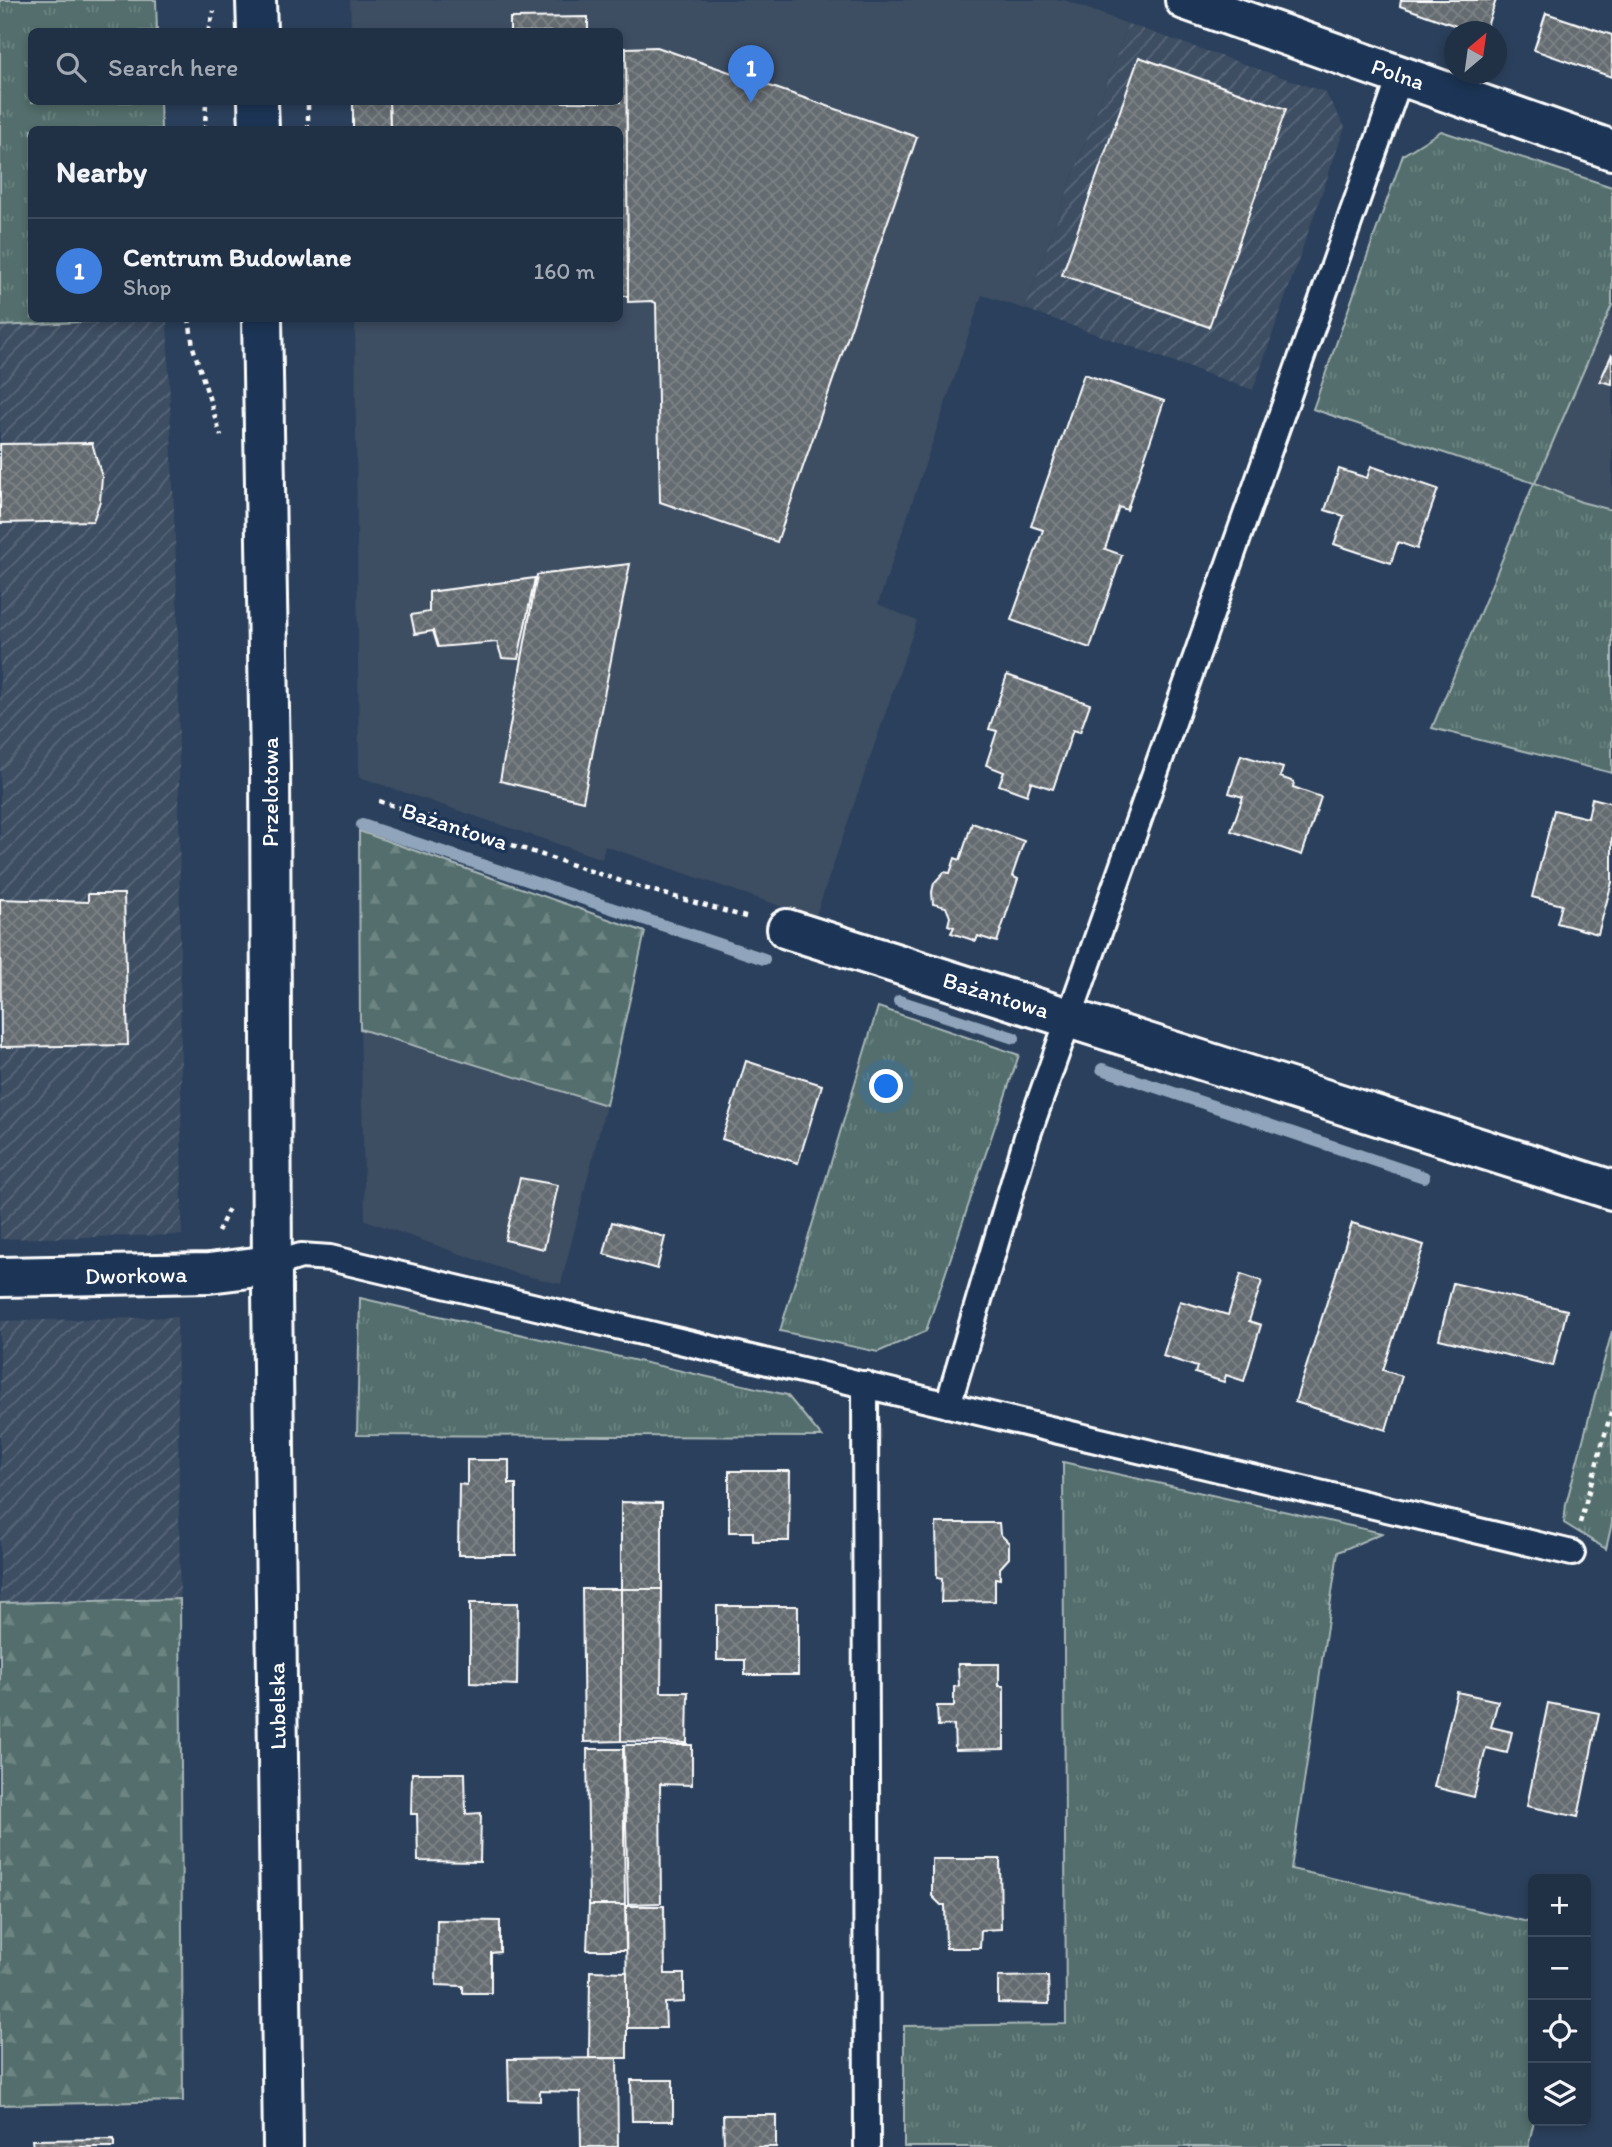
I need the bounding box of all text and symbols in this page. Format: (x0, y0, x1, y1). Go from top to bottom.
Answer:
north arrow (1444, 21, 1507, 84)
search box (28, 28, 623, 105)
pin: 1 (728, 45, 774, 103)
icon: search (52, 48, 90, 86)
text: Search here (108, 51, 238, 83)
street label: Polna (1368, 52, 1428, 96)
text: Nearby (56, 153, 147, 190)
text: Centrum Budowlane (123, 241, 352, 273)
text: 1 (74, 257, 84, 285)
text: 160 m (533, 257, 595, 285)
text: Shop (123, 273, 171, 301)
street label: Przelotowa (256, 737, 284, 847)
street label: Bażantowa (398, 796, 512, 856)
street label: Bażantowa (939, 966, 1053, 1024)
your location (869, 1069, 903, 1103)
street label: Dworkowa (85, 1260, 188, 1290)
street label: Lubelska (262, 1662, 292, 1750)
map controls (1528, 1874, 1591, 2126)
button: + (1528, 1874, 1591, 1937)
button: − (1528, 1937, 1591, 2000)
button: locate (1528, 2000, 1591, 2063)
button: layers (1528, 2063, 1591, 2126)

